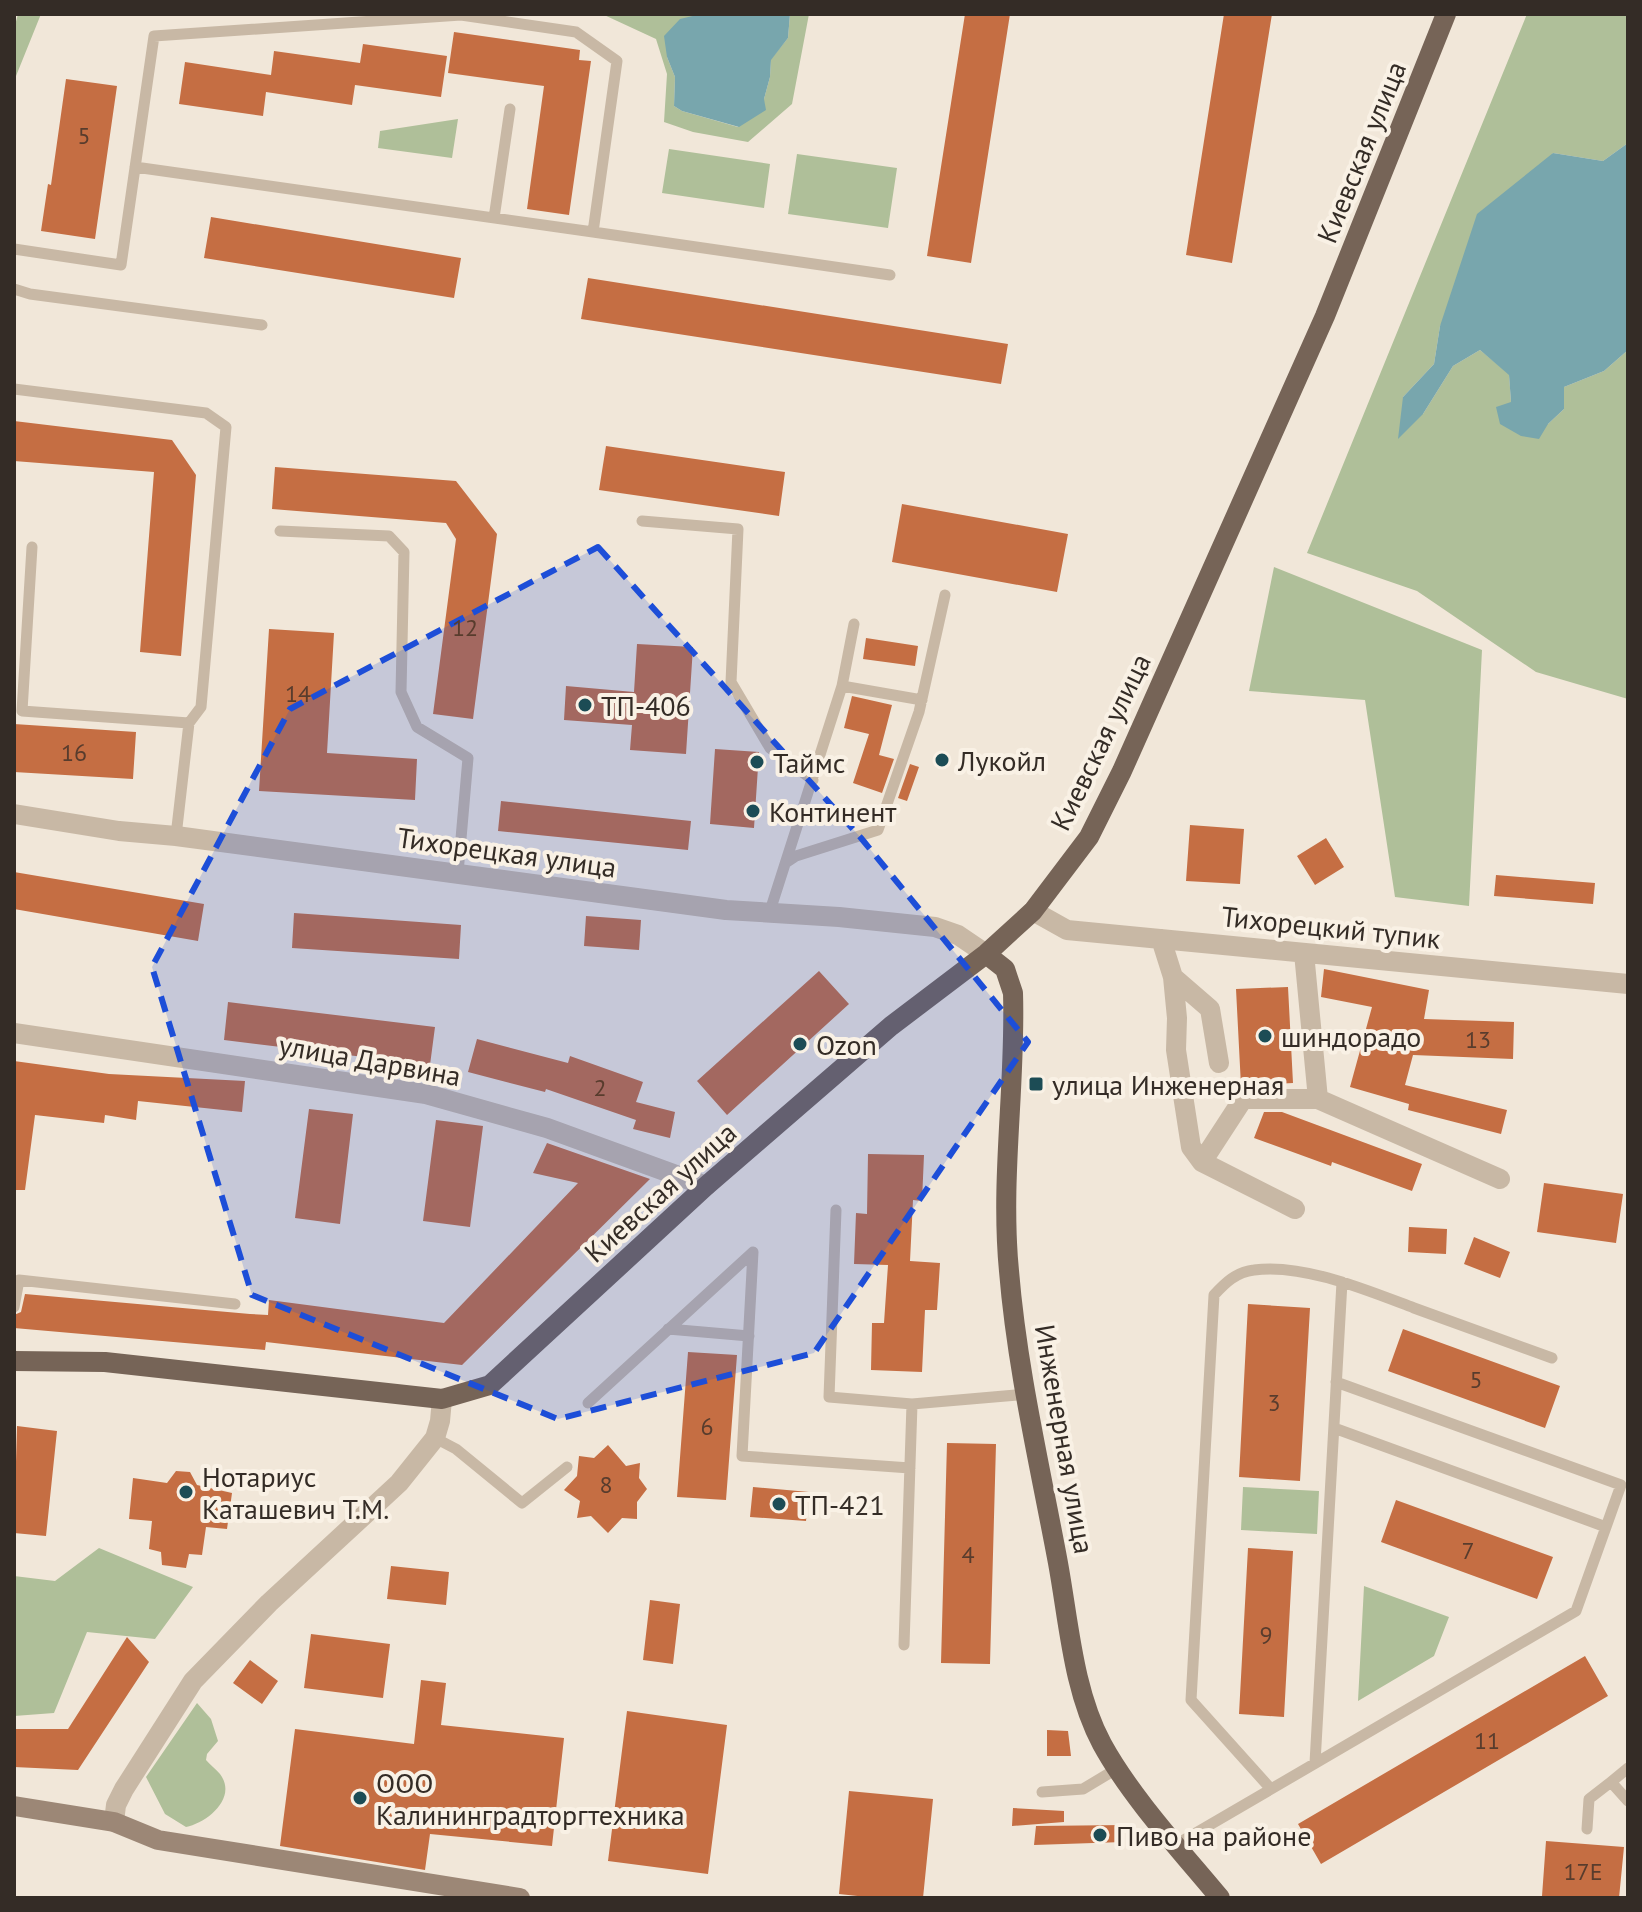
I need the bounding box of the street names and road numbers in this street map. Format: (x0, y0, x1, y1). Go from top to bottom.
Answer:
street label: Киевская улица (1308, 56, 1414, 248)
street label: Киевская улица (1041, 647, 1159, 837)
street label: Тихорецкая улица (395, 818, 619, 886)
street label: Тихорецкий тупик (1220, 897, 1443, 957)
street label: улица Дарвина (276, 1026, 464, 1094)
street label: Киевская улица (576, 1114, 744, 1270)
street label: Инженерная улица (1027, 1321, 1103, 1557)

